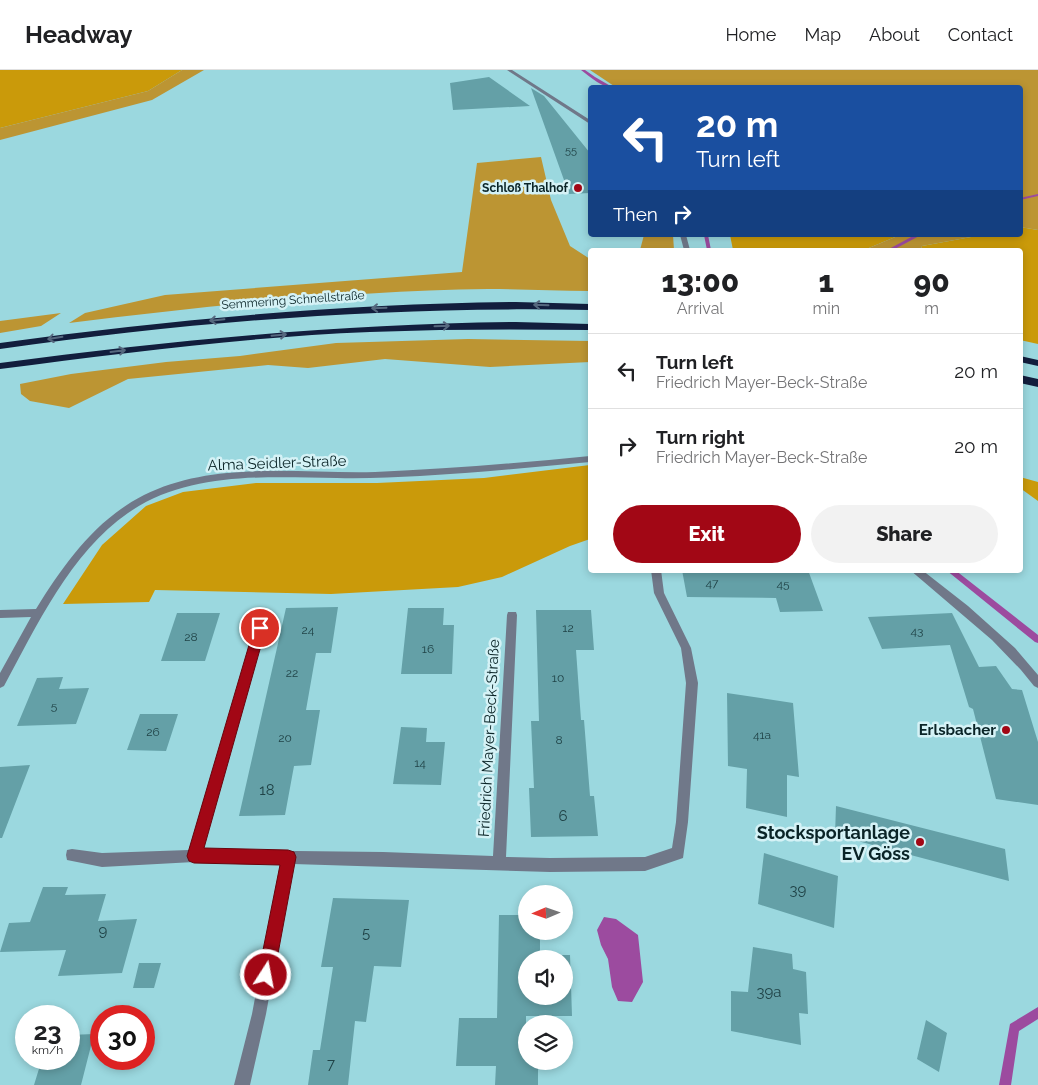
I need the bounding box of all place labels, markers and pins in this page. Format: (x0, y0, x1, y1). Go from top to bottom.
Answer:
place label: Schloß Thalhof (482, 181, 569, 195)
marker: Schloß Thalhof (572, 182, 584, 194)
pin (239, 607, 281, 649)
place label: Erlsbacher (919, 721, 996, 739)
marker: Erlsbacher (1000, 724, 1012, 736)
place label: Stocksportanlage EV Göss (757, 822, 910, 864)
marker: Stocksportanlage EV Göss (914, 836, 926, 848)

